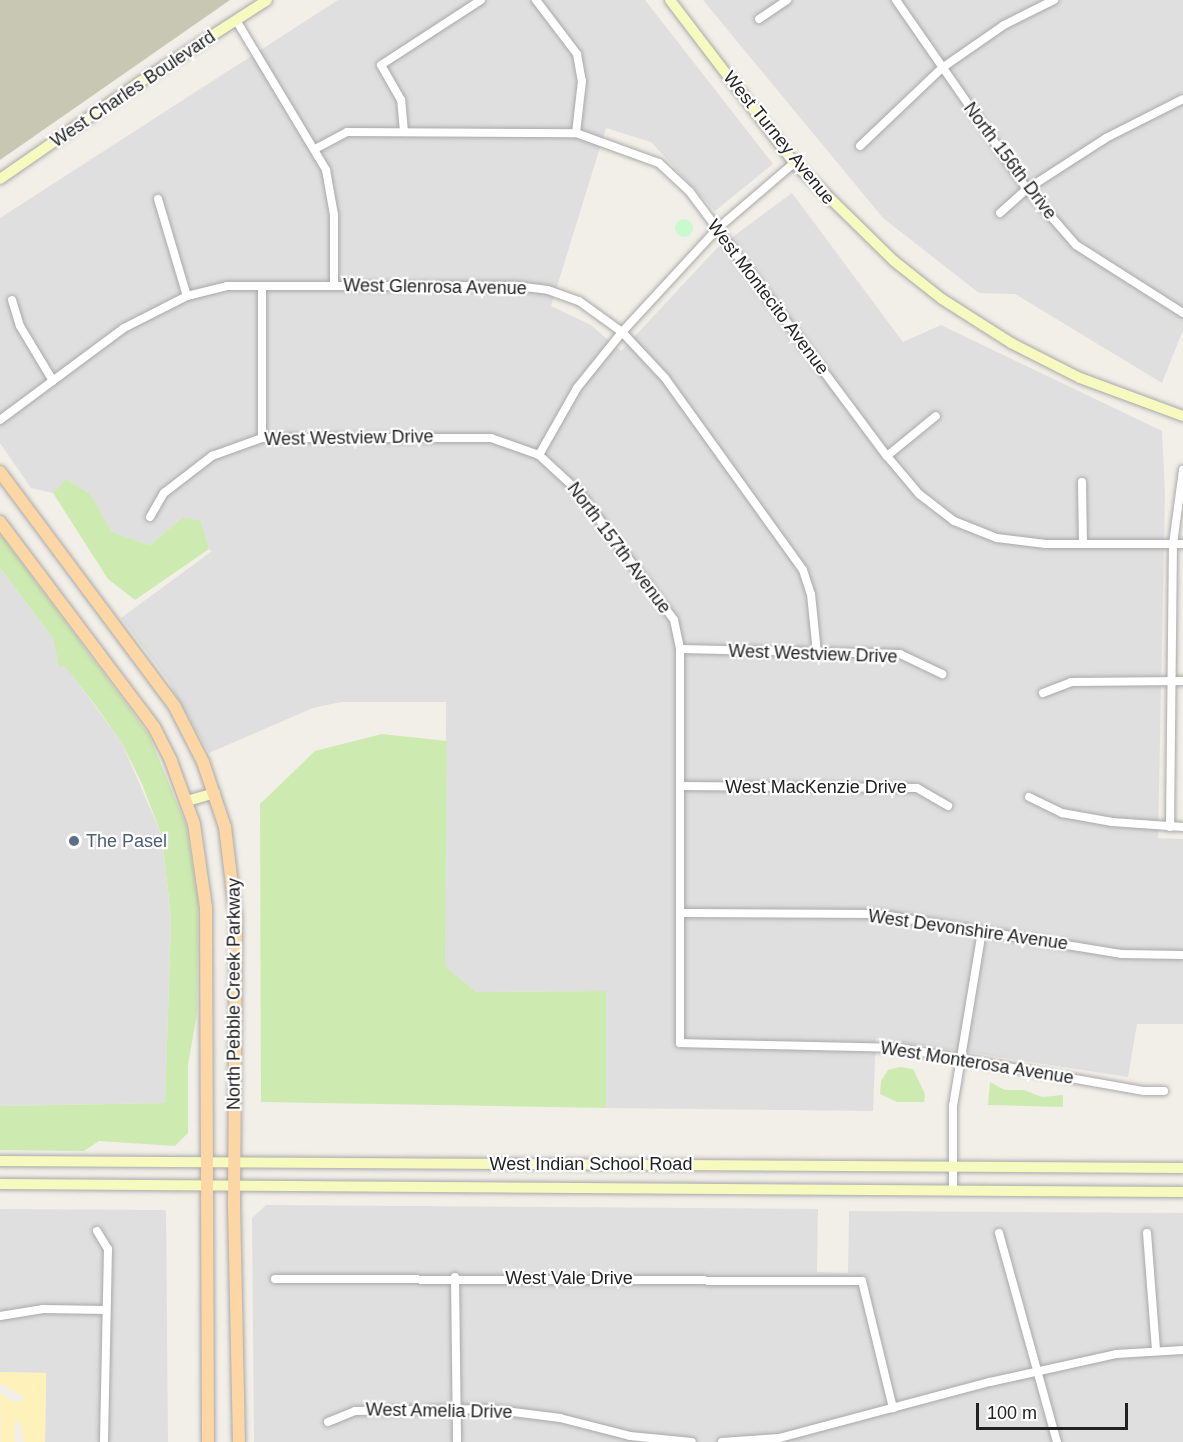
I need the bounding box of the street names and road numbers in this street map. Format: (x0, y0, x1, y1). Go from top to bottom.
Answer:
street label: West Charles Boulevard (47, 26, 219, 152)
street label: West Turney Avenue (718, 66, 840, 210)
street label: North 156th Drive (959, 98, 1061, 224)
street label: West Montecito Avenue (702, 215, 834, 379)
street label: West Glenrosa Avenue (343, 275, 527, 299)
street label: West Westview Drive (264, 426, 434, 450)
street label: North 157th Avenue (562, 478, 676, 618)
street label: West Westview Drive (728, 640, 898, 668)
street label: West MacKenzie Drive (725, 776, 907, 798)
street label: North Pebble Creek Parkway (223, 878, 245, 1110)
street label: West Devonshire Avenue (866, 905, 1070, 955)
street label: West Monterosa Avenue (878, 1037, 1076, 1089)
street label: West Indian School Road (490, 1153, 692, 1175)
street label: West Vale Drive (505, 1267, 633, 1289)
street label: West Amelia Drive (365, 1399, 513, 1423)

